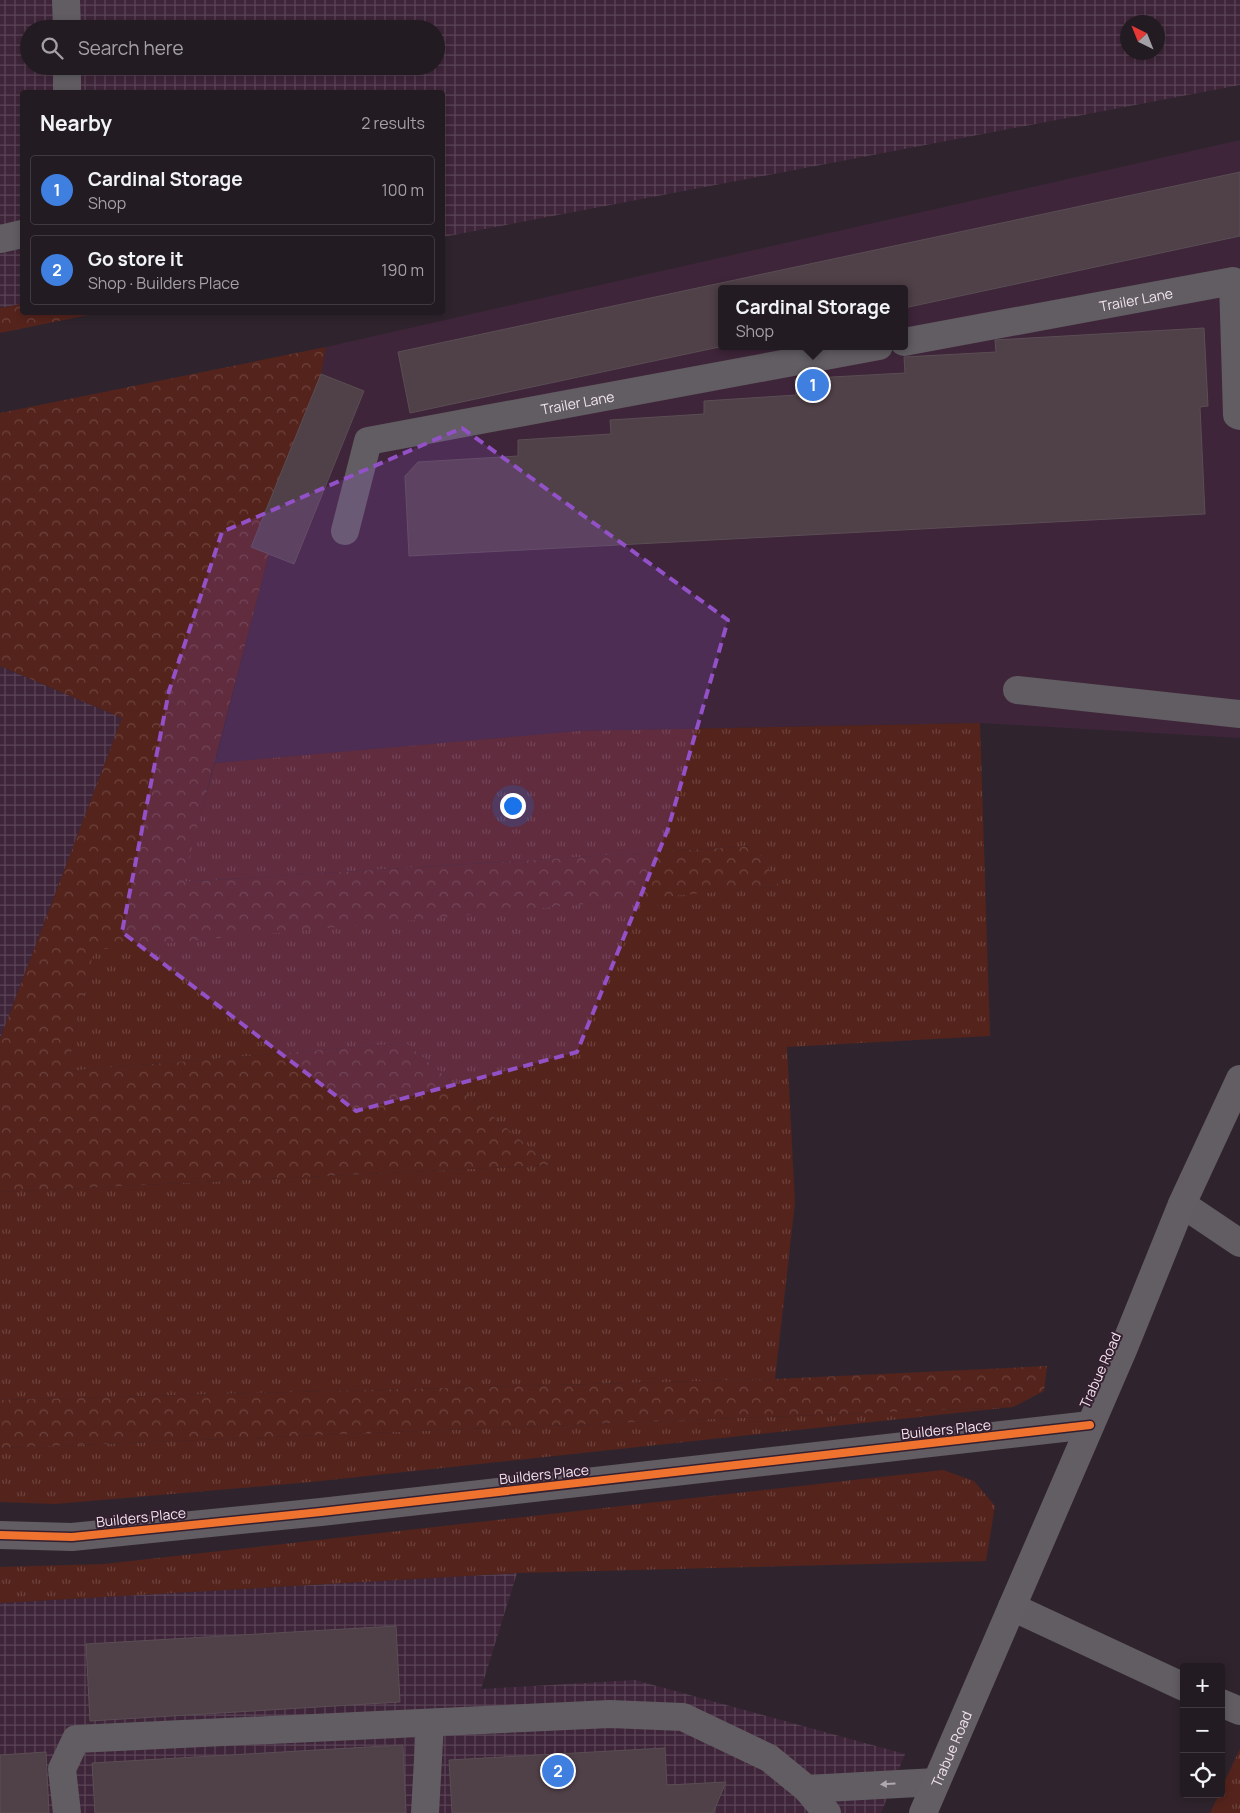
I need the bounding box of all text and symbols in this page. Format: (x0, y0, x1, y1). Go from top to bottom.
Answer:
north arrow (1120, 15, 1165, 60)
search box (20, 20, 445, 75)
icon: search (38, 34, 66, 62)
text: Search here (78, 35, 184, 61)
text: Nearby (40, 109, 112, 137)
text: 2 results (361, 112, 425, 134)
text: Cardinal Storage (88, 166, 243, 192)
text: 1 (53, 179, 61, 201)
text: 100 m (381, 179, 424, 201)
text: Shop (88, 192, 126, 214)
text: Go store it (88, 246, 183, 272)
text: 2 (52, 259, 62, 281)
text: 190 m (381, 259, 424, 281)
text: Shop · Builders Place (88, 272, 239, 294)
street label: Trailer Lane (1098, 283, 1174, 315)
popup (718, 285, 908, 350)
text: Cardinal Storage (736, 294, 890, 320)
text: Shop (736, 320, 774, 342)
pin: 1 (797, 366, 829, 404)
street label: Trailer Lane (539, 386, 616, 418)
your location (500, 793, 526, 819)
street label: Trabue Road (1075, 1329, 1125, 1411)
street label: Builders Place (900, 1415, 992, 1443)
street label: Builders Place (498, 1460, 590, 1488)
street label: Builders Place (95, 1503, 187, 1531)
map controls (1180, 1663, 1225, 1798)
button: + (1180, 1663, 1225, 1708)
street label: Trabue Road (926, 1708, 976, 1790)
button: − (1180, 1708, 1225, 1753)
pin: 2 (542, 1752, 574, 1790)
button: locate (1180, 1753, 1225, 1798)
one-way arrow (879, 1781, 895, 1789)

